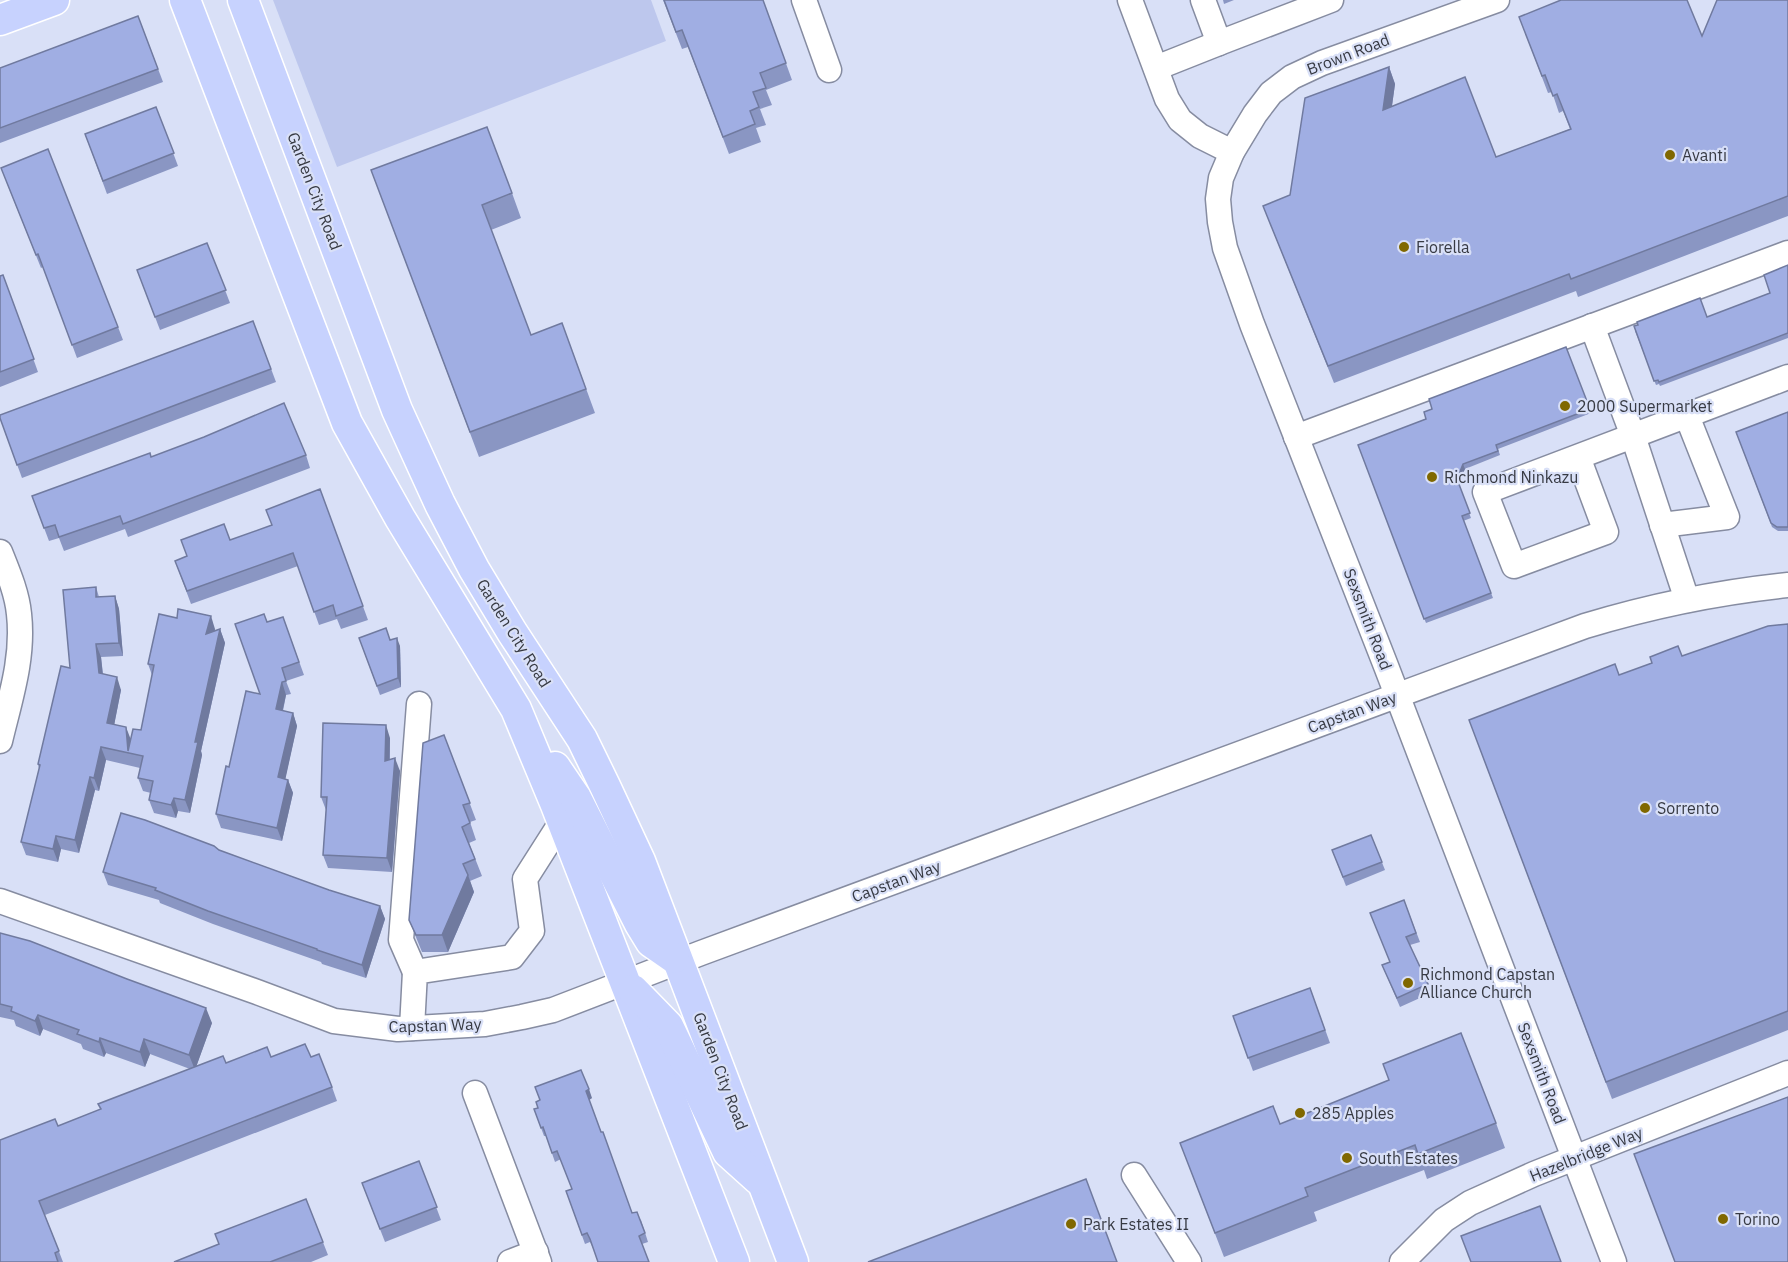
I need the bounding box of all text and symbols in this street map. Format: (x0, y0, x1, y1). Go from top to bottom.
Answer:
street label: Brown Road (1304, 29, 1392, 79)
street label: Garden City Road (283, 129, 347, 253)
place label: Avanti (1682, 145, 1727, 165)
marker: Avanti (1663, 148, 1677, 162)
place label: Fiorella (1416, 237, 1470, 257)
marker: Fiorella (1397, 240, 1411, 254)
place label: 2000 Supermarket (1577, 396, 1712, 416)
marker: 2000 Supermarket (1558, 399, 1572, 413)
place label: Richmond Ninkazu (1444, 467, 1578, 487)
marker: Richmond Ninkazu (1425, 470, 1439, 484)
street label: Sexsmith Road (1339, 565, 1397, 673)
street label: Garden City Road (473, 575, 555, 691)
street label: Capstan Way (1305, 687, 1399, 737)
place label: Sorrento (1657, 798, 1719, 818)
marker: Sorrento (1638, 801, 1652, 815)
street label: Capstan Way (849, 856, 943, 906)
place label: Richmond Capstan Alliance Church (1420, 964, 1555, 1002)
marker: Richmond Capstan Alliance Church (1401, 976, 1415, 990)
street label: Garden City Road (689, 1009, 753, 1133)
street label: Capstan Way (388, 1013, 482, 1037)
street label: Sexsmith Road (1513, 1019, 1571, 1127)
place label: 285 Apples (1312, 1103, 1394, 1123)
marker: 285 Apples (1293, 1106, 1307, 1120)
street label: Hazelbridge Way (1527, 1122, 1645, 1186)
place label: South Estates (1359, 1148, 1458, 1168)
marker: South Estates (1340, 1151, 1354, 1165)
place label: Torino (1735, 1209, 1780, 1229)
marker: Torino (1716, 1212, 1730, 1226)
place label: Park Estates II (1083, 1214, 1189, 1234)
marker: Park Estates II (1064, 1217, 1078, 1231)

